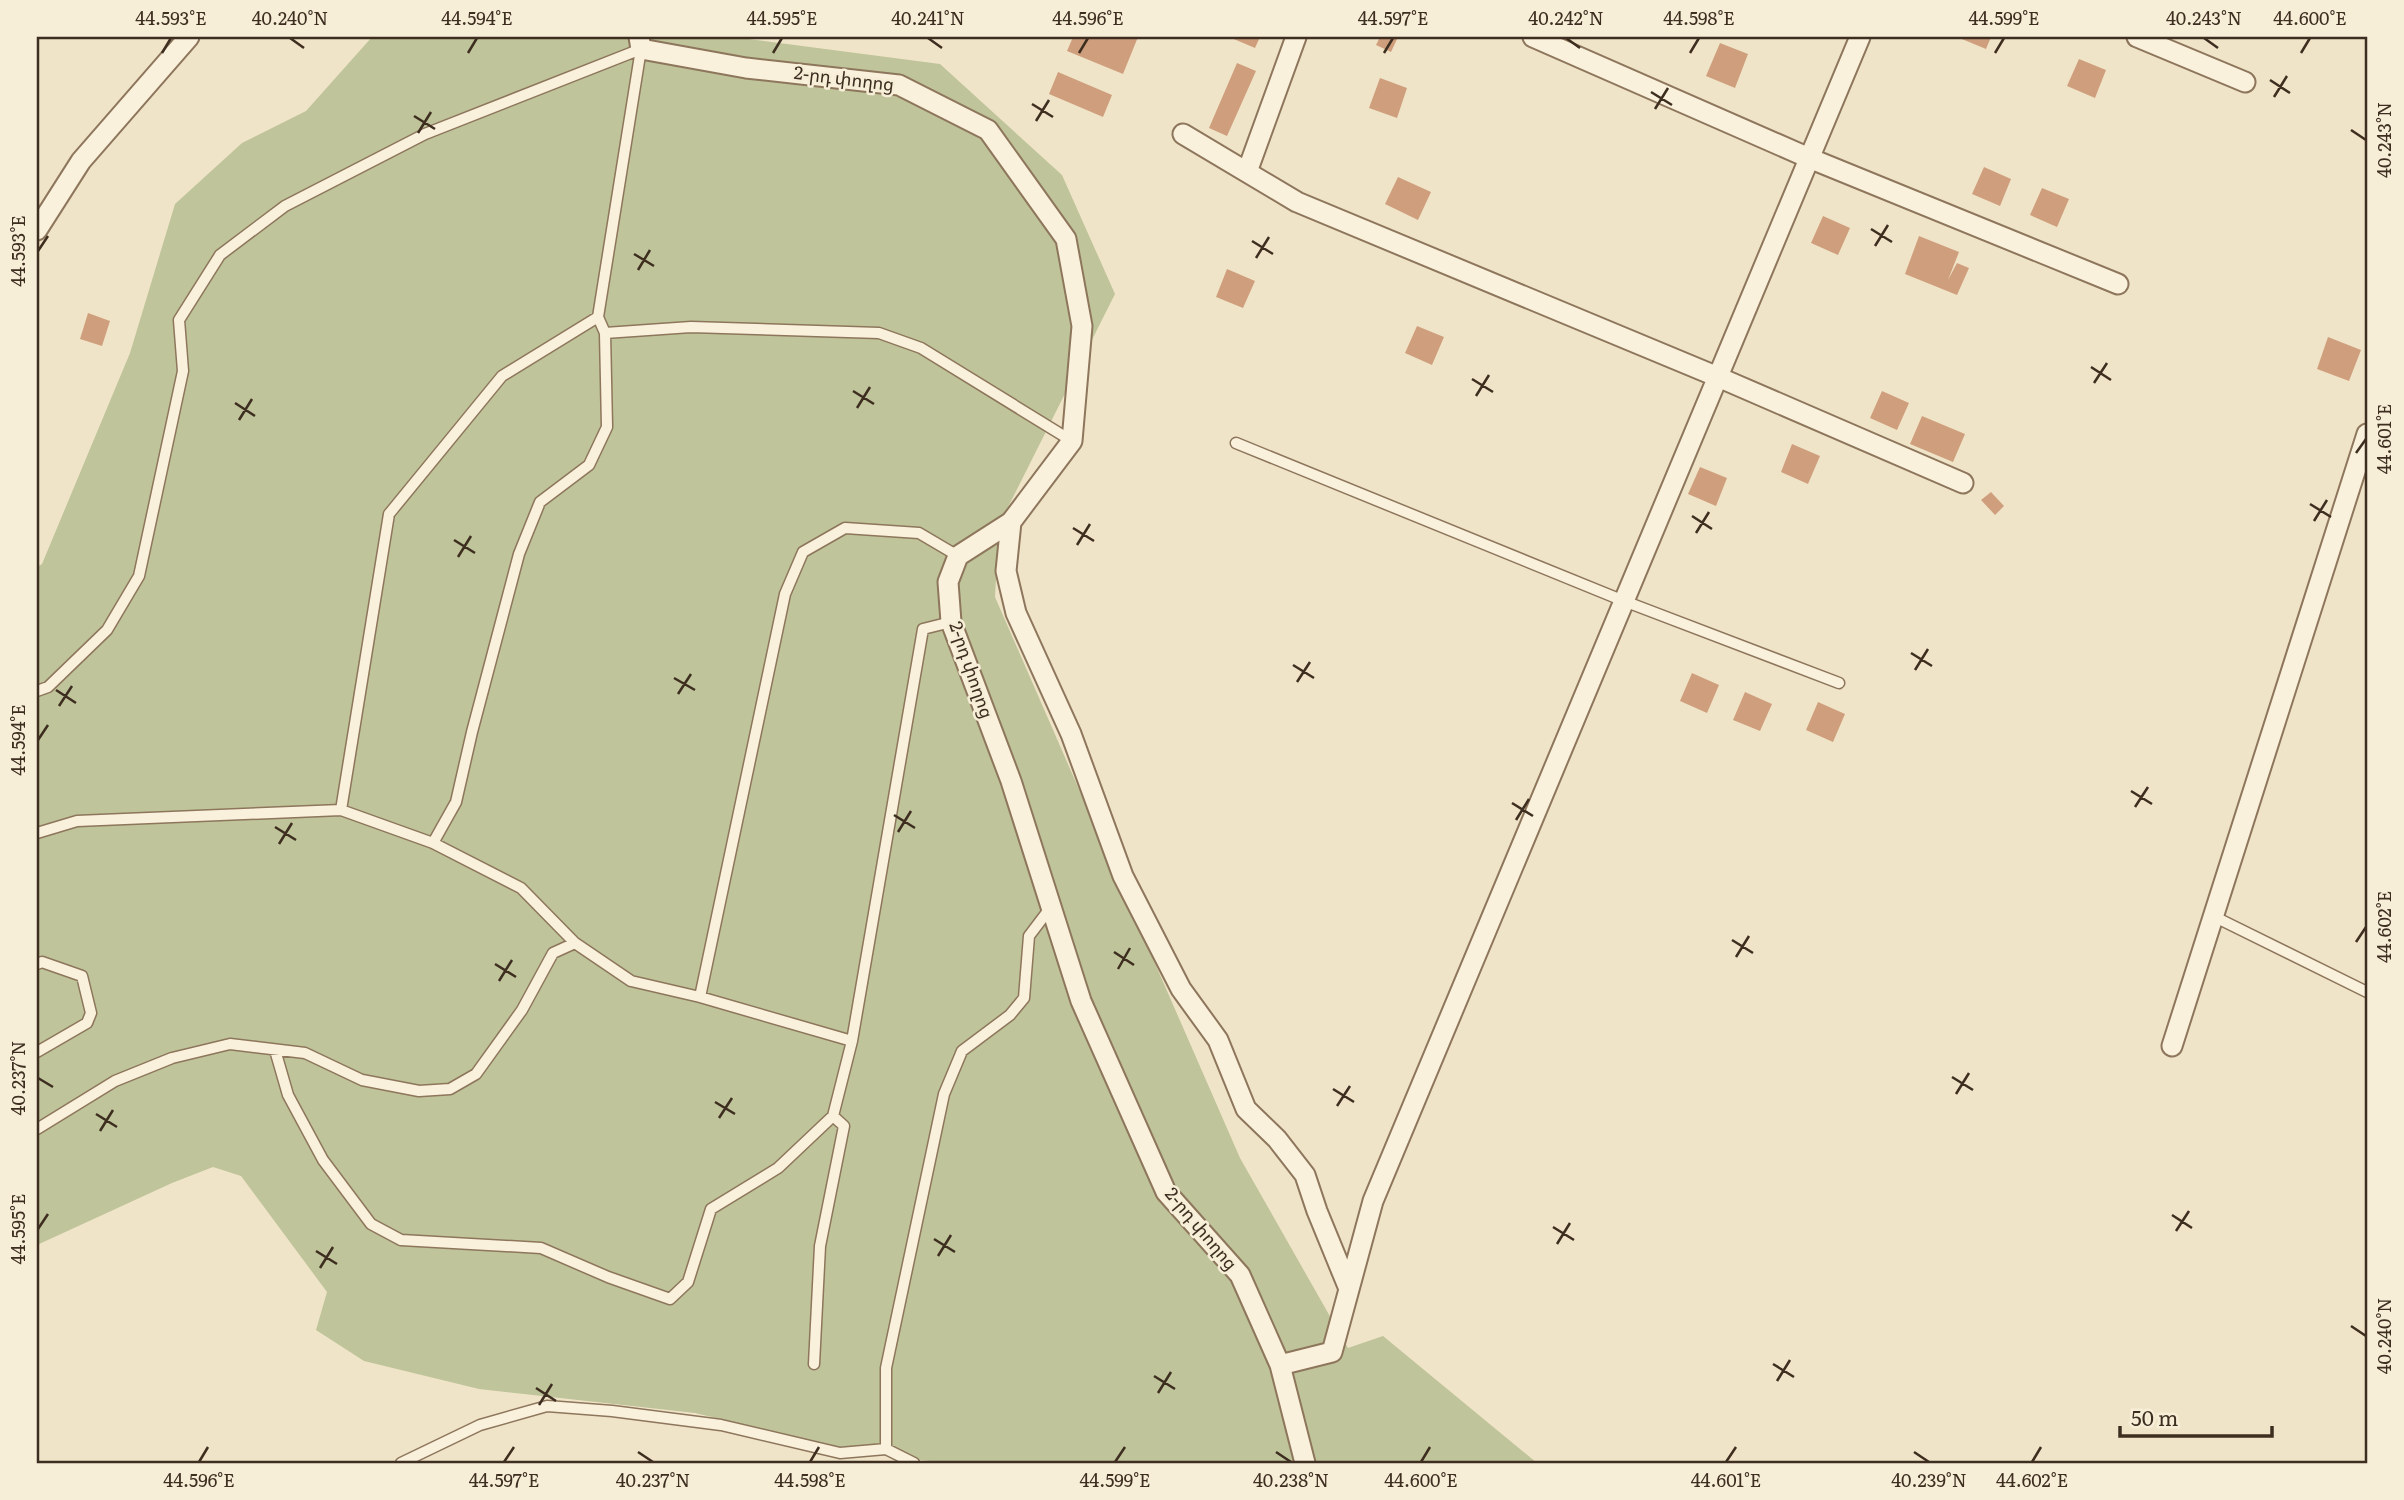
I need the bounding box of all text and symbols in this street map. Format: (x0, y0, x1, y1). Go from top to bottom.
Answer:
text: 44.593°E (135, 4, 207, 31)
text: 40.240°N (252, 4, 328, 31)
text: 44.594°E (441, 4, 513, 31)
text: 44.595°E (747, 4, 817, 31)
text: 40.241°N (891, 4, 965, 31)
text: 44.596°E (1052, 4, 1124, 31)
text: 44.597°E (1358, 4, 1428, 31)
text: 40.242°N (1528, 4, 1604, 31)
text: 44.598°E (1663, 4, 1735, 31)
text: 44.599°E (1968, 4, 2040, 31)
text: 40.243°N (2166, 4, 2242, 31)
text: 44.600°E (2273, 4, 2347, 31)
street label: 2-րդ փողոց (793, 58, 896, 97)
text: 40.243°N (2370, 102, 2397, 178)
text: 44.593°E (4, 215, 31, 287)
text: 44.601°E (2370, 404, 2397, 474)
street label: 2-րդ փողոց (943, 617, 1002, 722)
text: 44.594°E (4, 704, 31, 776)
text: 44.602°E (2370, 891, 2397, 963)
text: 40.237°N (4, 1041, 31, 1115)
street label: 2-րդ փողոց (1159, 1181, 1245, 1275)
text: 44.595°E (4, 1194, 31, 1264)
text: 40.240°N (2370, 1298, 2397, 1374)
scale bar (2120, 1395, 2273, 1439)
text: 50 m (2131, 1401, 2178, 1432)
text: 44.596°E (163, 1466, 235, 1493)
text: 44.597°E (469, 1466, 539, 1493)
text: 40.237°N (616, 1466, 690, 1493)
text: 44.598°E (774, 1466, 846, 1493)
text: 44.599°E (1079, 1466, 1151, 1493)
text: 40.238°N (1253, 1466, 1329, 1493)
text: 44.600°E (1384, 1466, 1458, 1493)
text: 44.601°E (1691, 1466, 1761, 1493)
text: 40.239°N (1891, 1466, 1967, 1493)
text: 44.602°E (1996, 1466, 2068, 1493)

